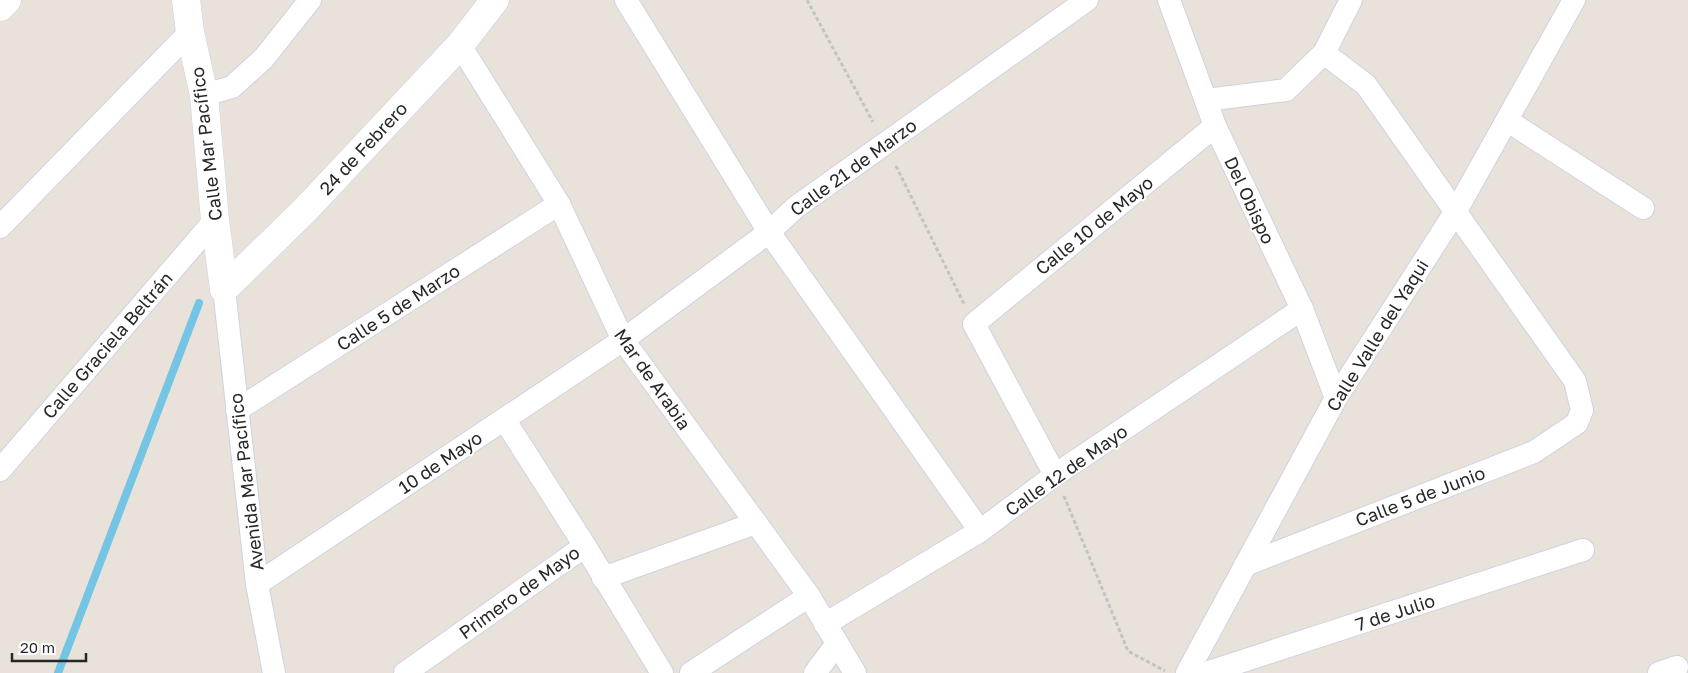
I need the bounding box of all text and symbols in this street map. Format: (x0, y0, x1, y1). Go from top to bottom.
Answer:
street label: Calle Mar Pacífico (186, 66, 226, 222)
street label: 24 de Febrero (314, 97, 412, 199)
street label: Calle 21 de Marzo (785, 114, 921, 220)
street label: Del Obispo (1220, 153, 1280, 247)
street label: Calle 10 de Mayo (1031, 171, 1157, 279)
street label: Calle Valle del Yaqui (1321, 255, 1433, 415)
street label: Calle 5 de Marzo (332, 259, 464, 355)
street label: Calle Graciela Beltrán (37, 267, 177, 423)
street label: Mar de Arabia (610, 324, 696, 434)
street label: Avenida Mar Pacífico (224, 392, 268, 572)
street label: Calle 12 de Mayo (1001, 420, 1131, 520)
street label: 10 de Mayo (394, 426, 486, 498)
street label: Calle 5 de Junio (1352, 461, 1488, 531)
street label: Primero de Mayo (454, 541, 584, 643)
street label: 7 de Julio (1352, 589, 1438, 635)
scale bar (12, 630, 86, 662)
text: 20 m (20, 638, 55, 656)

